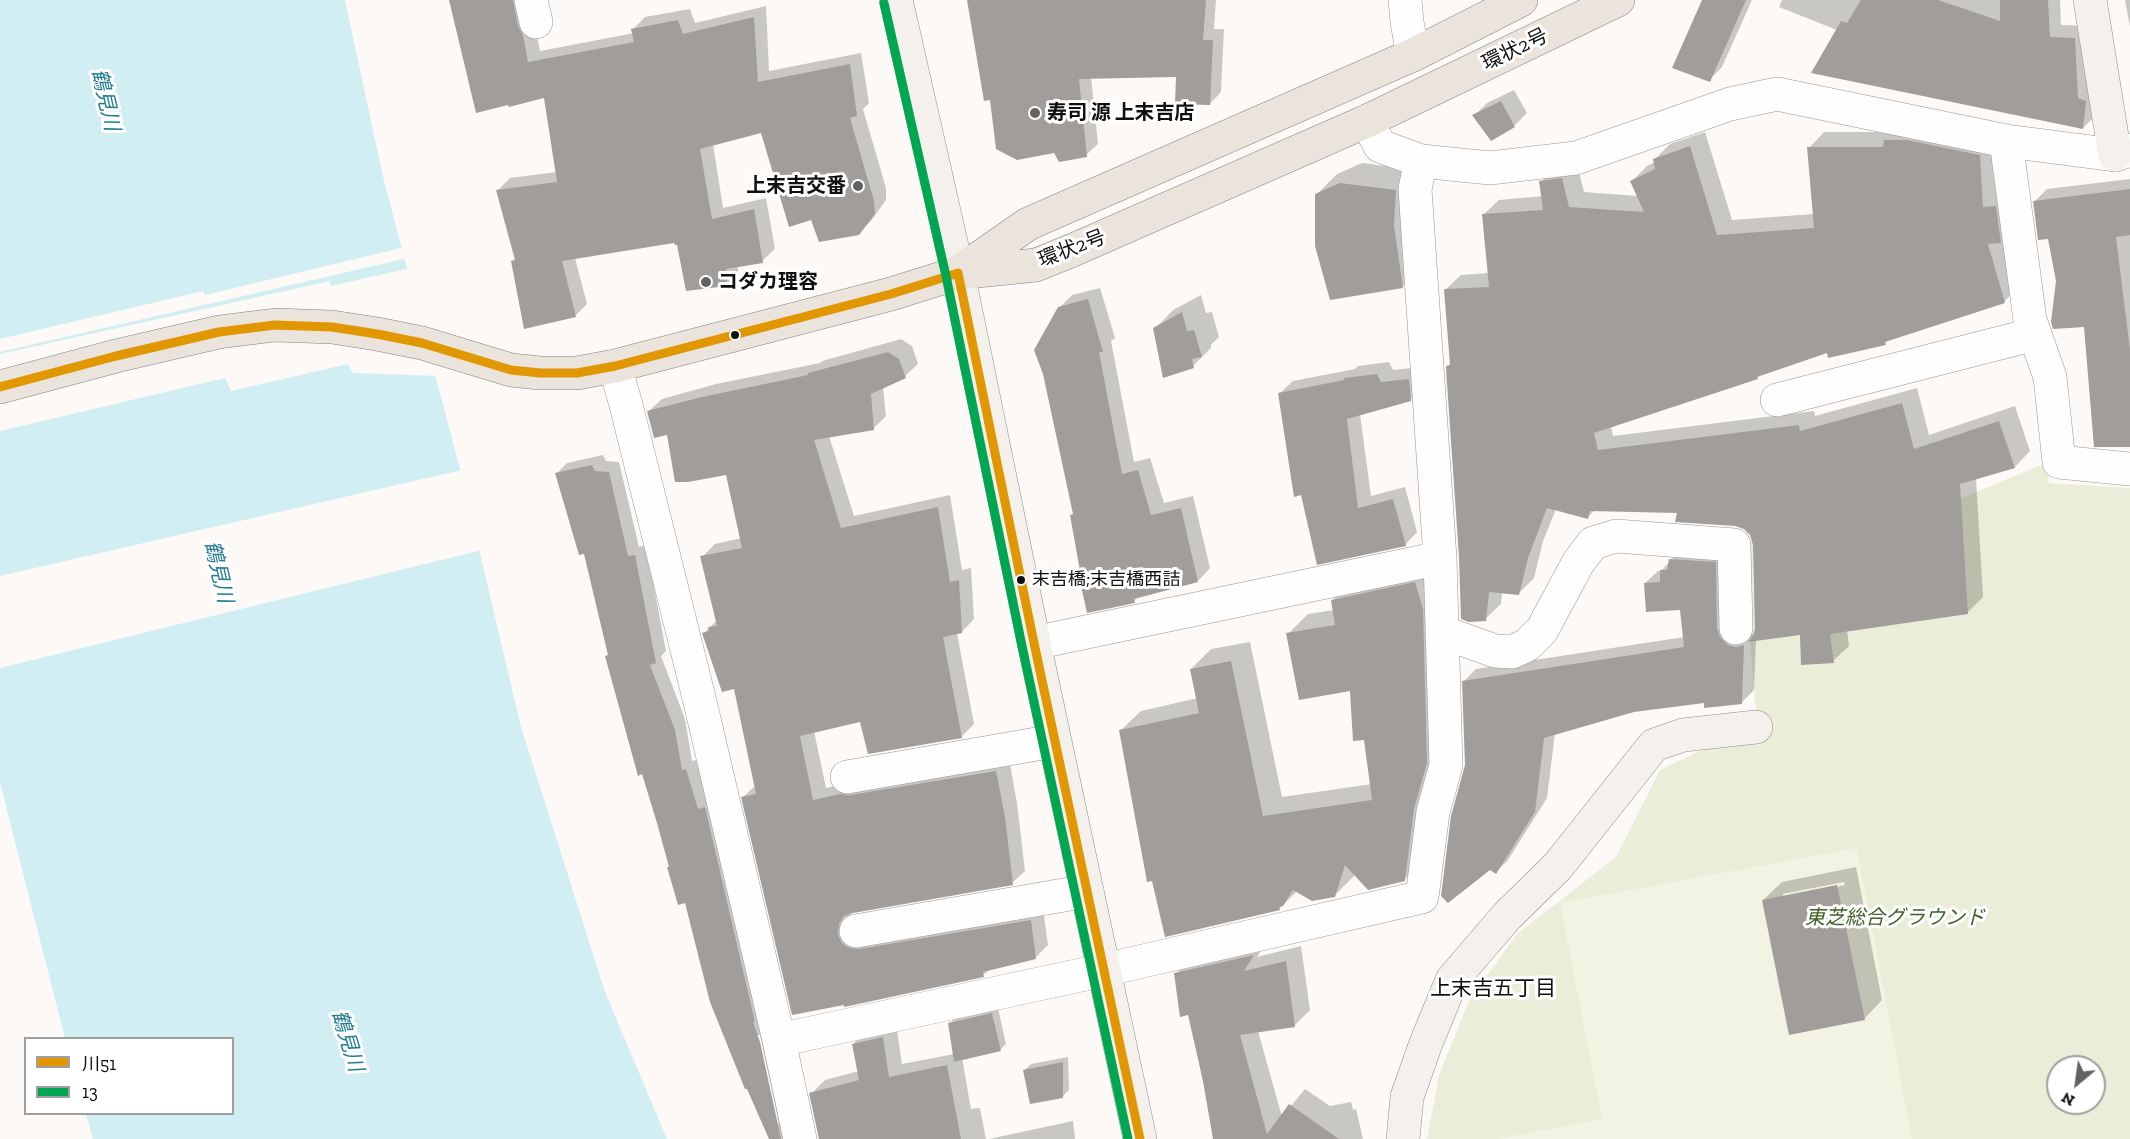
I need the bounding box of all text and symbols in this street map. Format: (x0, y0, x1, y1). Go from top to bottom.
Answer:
street label: 環状2号 (1478, 24, 1552, 76)
water label: 鶴見川 (86, 66, 124, 134)
place label: 寿司 源 上末吉店 (1047, 101, 1194, 125)
marker: 寿司 源 上末吉店 (1028, 106, 1042, 120)
place label: 上末吉交番 (746, 174, 846, 198)
marker: 上末吉交番 (851, 179, 865, 193)
street label: 環状2号 (1035, 225, 1109, 273)
place label: コダカ理容 (718, 270, 818, 294)
marker: コダカ理容 (699, 275, 713, 289)
unlabelled marker (729, 329, 741, 341)
water label: 鶴見川 (199, 538, 237, 606)
place label: 末吉橋;末吉橋西詰 (1032, 569, 1180, 591)
marker: 末吉橋;末吉橋西詰 (1015, 574, 1027, 586)
park label: 東芝総合グラウンド (1805, 906, 1985, 930)
district label: 上末吉五丁目 (1430, 976, 1556, 1002)
water label: 鶴見川 (326, 1007, 368, 1075)
legend (24, 1037, 234, 1115)
text: 川51 (82, 1053, 116, 1075)
north arrow (2046, 1055, 2106, 1115)
text: 13 (82, 1081, 98, 1103)
text: N (2058, 1088, 2078, 1111)

